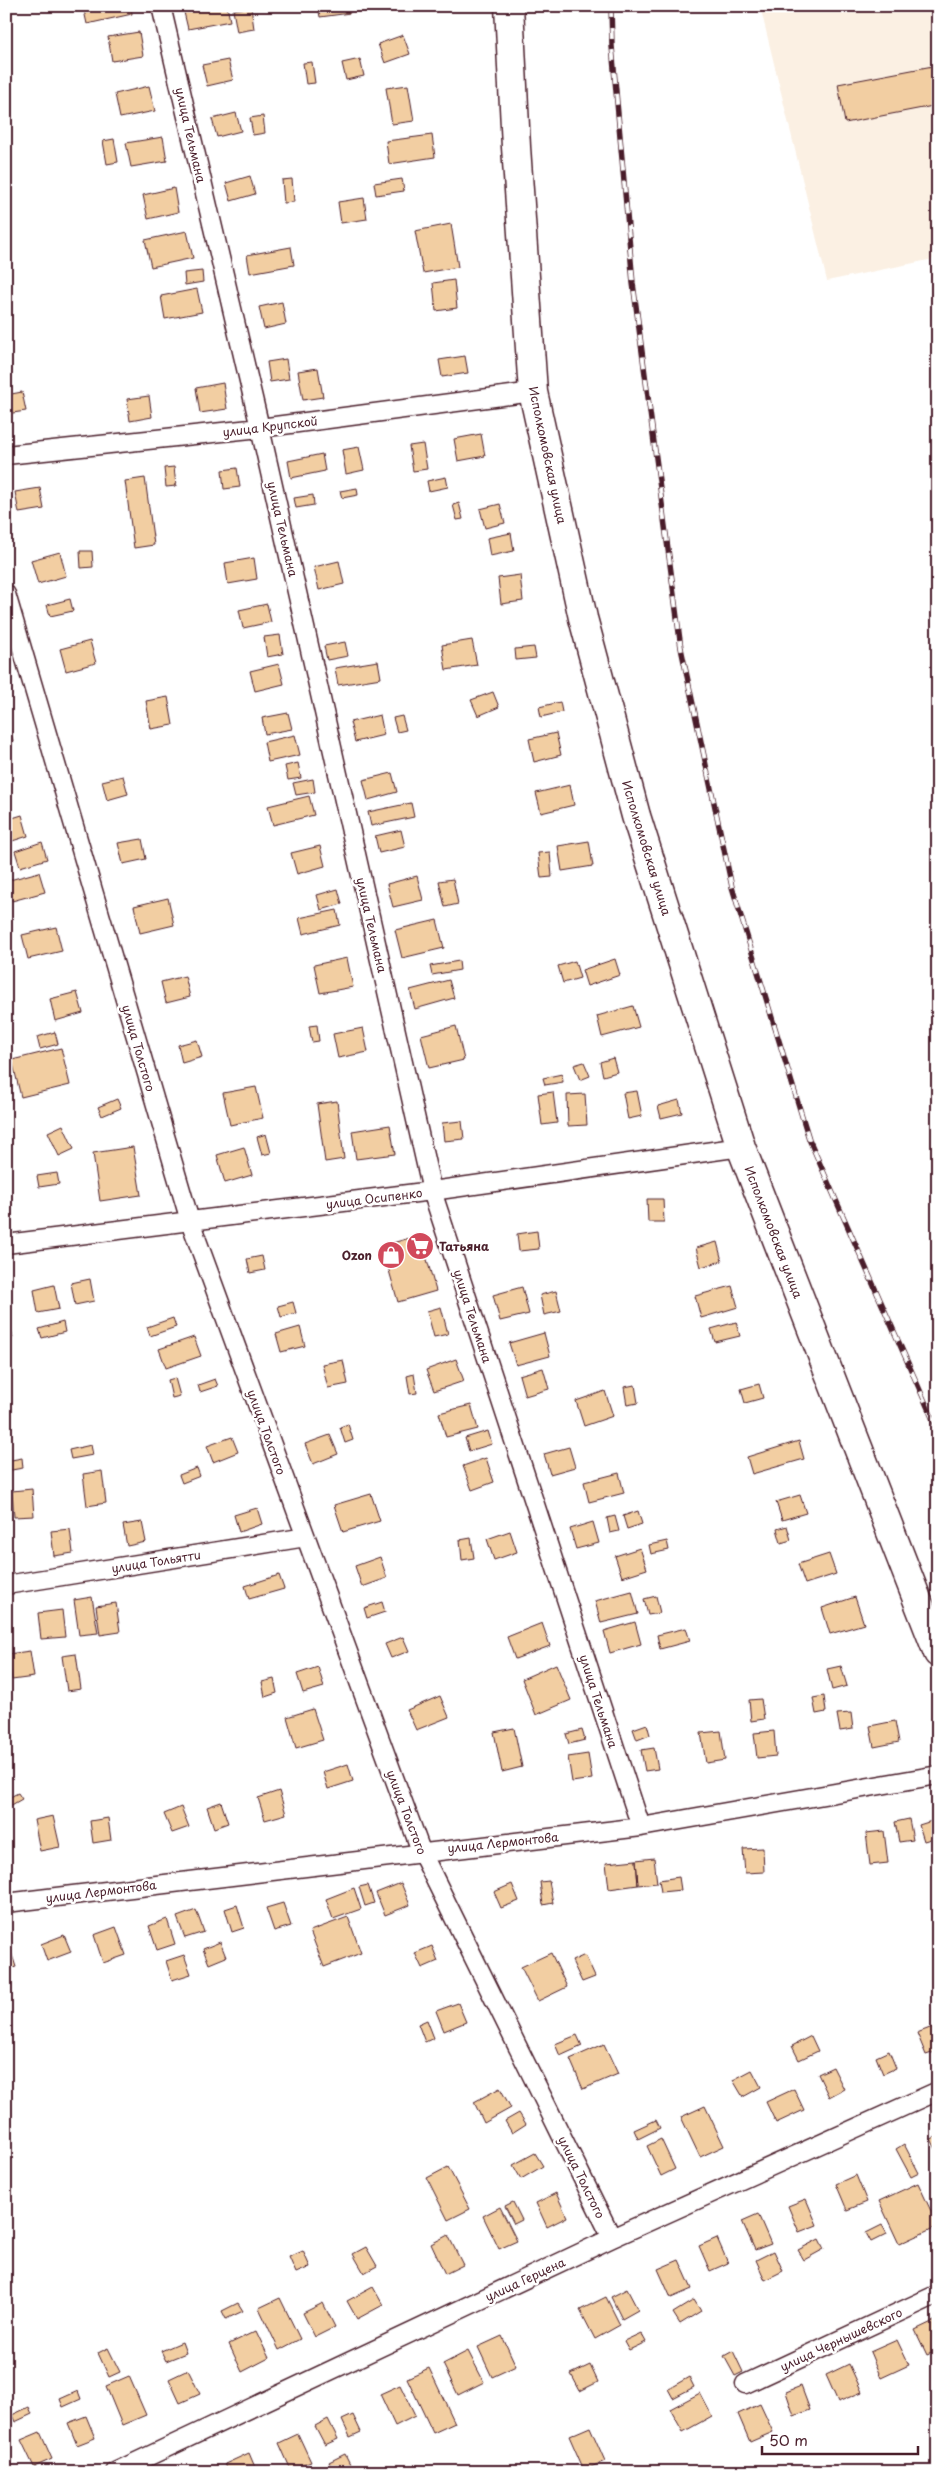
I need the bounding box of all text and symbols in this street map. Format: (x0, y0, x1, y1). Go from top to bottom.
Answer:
street label: улица Тельмана (171, 85, 211, 185)
street label: Исполкомовская улица (525, 384, 571, 526)
street label: улица Крупской (222, 411, 318, 441)
street label: улица Тельмана (263, 479, 303, 579)
street label: Исполкомовская улица (618, 778, 676, 918)
street label: улица Тельмана (352, 875, 392, 975)
street label: улица Толстого (118, 1002, 160, 1094)
street label: Исполкомовская улица (740, 1163, 808, 1301)
street label: улица Осипенко (325, 1183, 424, 1213)
supermarket icon: Татьяна (405, 1231, 435, 1261)
place label: Татьяна (439, 1237, 489, 1255)
shop icon: Ozon (376, 1240, 406, 1270)
place label: Ozon (342, 1246, 372, 1264)
street label: улица Тельмана (449, 1267, 497, 1366)
street label: улица Толстого (243, 1387, 291, 1477)
street label: улица Тольятти (110, 1545, 202, 1577)
street label: улица Тельмана (575, 1652, 623, 1751)
street label: улица Толстого (383, 1767, 432, 1857)
street label: улица Лермонтова (447, 1827, 560, 1857)
street label: улица Лермонтова (45, 1875, 158, 1907)
street label: улица Толстого (554, 2133, 610, 2221)
street label: улица Герцена (482, 2252, 569, 2305)
street label: улица Чернышевского (777, 2303, 905, 2375)
scale bar (762, 2423, 918, 2455)
text: 50 m (769, 2428, 808, 2451)

